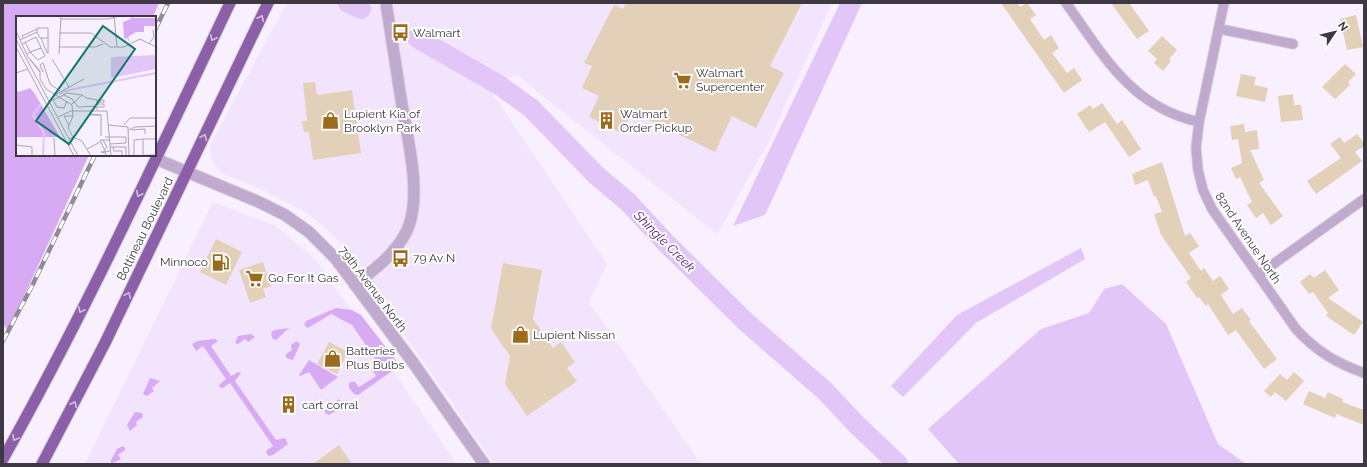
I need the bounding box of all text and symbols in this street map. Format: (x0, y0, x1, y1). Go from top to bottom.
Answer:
north arrow (1315, 12, 1355, 52)
one-way arrow (256, 14, 264, 22)
inset map (16, 16, 156, 156)
text: N (1335, 19, 1351, 34)
bus stop icon: Walmart (390, 23, 410, 43)
place label: Walmart (413, 26, 461, 40)
one-way arrow (210, 34, 218, 42)
place label: Walmart Supercenter (696, 66, 765, 94)
supermarket icon: Walmart Supercenter (673, 70, 693, 90)
place label: Lupient Kia of Brooklyn Park (344, 107, 421, 135)
place label: Walmart Order Pickup (620, 107, 692, 135)
shop icon: Lupient Kia of Brooklyn Park (321, 111, 341, 131)
building icon: Walmart Order Pickup (597, 111, 617, 131)
one-way arrow (199, 134, 207, 141)
street label: Bottineau Boulevard (114, 175, 176, 283)
one-way arrow (136, 190, 144, 197)
street label: 82nd Avenue North (1212, 190, 1284, 286)
water label: Shingle Creek (630, 207, 698, 275)
street label: 79th Avenue North (336, 243, 410, 335)
bus stop icon: 79 Av N (390, 248, 410, 268)
place label: 79 Av N (413, 251, 455, 265)
fuel station icon: Minnoco (211, 252, 231, 272)
place label: Minnoco (160, 255, 208, 269)
supermarket icon: Go For It Gas (245, 268, 265, 288)
place label: Go For It Gas (268, 271, 339, 285)
one-way arrow (123, 292, 131, 299)
one-way arrow (78, 306, 86, 314)
shop icon: Lupient Nissan (510, 325, 530, 345)
place label: Lupient Nissan (533, 328, 615, 342)
place label: Batteries Plus Bulbs (346, 344, 405, 372)
shop icon: Batteries Plus Bulbs (323, 348, 343, 368)
building icon: cart corral (279, 395, 299, 415)
place label: cart corral (302, 398, 359, 412)
one-way arrow (69, 401, 76, 408)
one-way arrow (12, 434, 19, 441)

